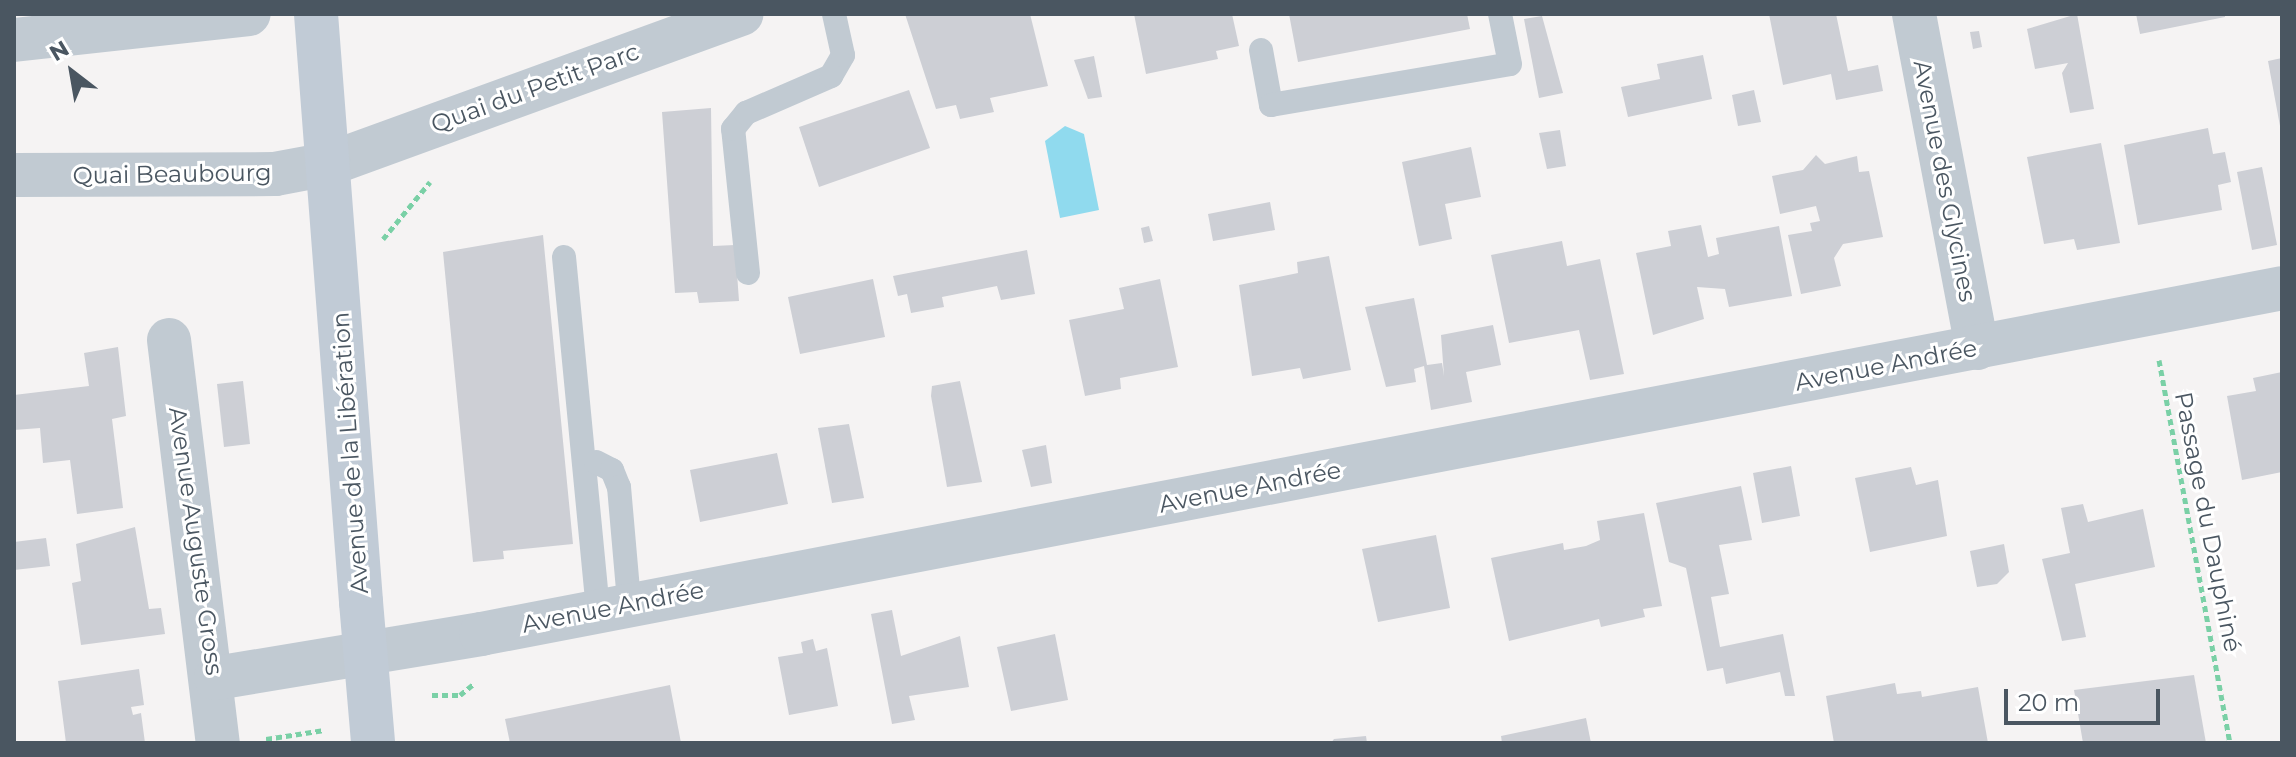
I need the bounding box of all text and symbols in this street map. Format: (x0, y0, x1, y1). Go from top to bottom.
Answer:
north arrow (32, 32, 112, 112)
text: N (45, 35, 74, 67)
street label: Quai du Petit Parc (427, 37, 643, 139)
street label: Avenue des Glycines (1907, 58, 1983, 304)
street label: Quai Beaubourg (72, 158, 272, 190)
street label: Avenue de la Libération (326, 311, 374, 595)
street label: Avenue Andrée (1793, 333, 1979, 397)
street label: Passage du Dauphiné (2169, 390, 2247, 654)
street label: Avenue Auguste Gross (163, 405, 229, 677)
street label: Avenue Andrée (1157, 455, 1343, 519)
street label: Avenue Andrée (520, 575, 706, 639)
scale bar (2008, 673, 2164, 723)
text: 20 m (2018, 688, 2079, 717)

